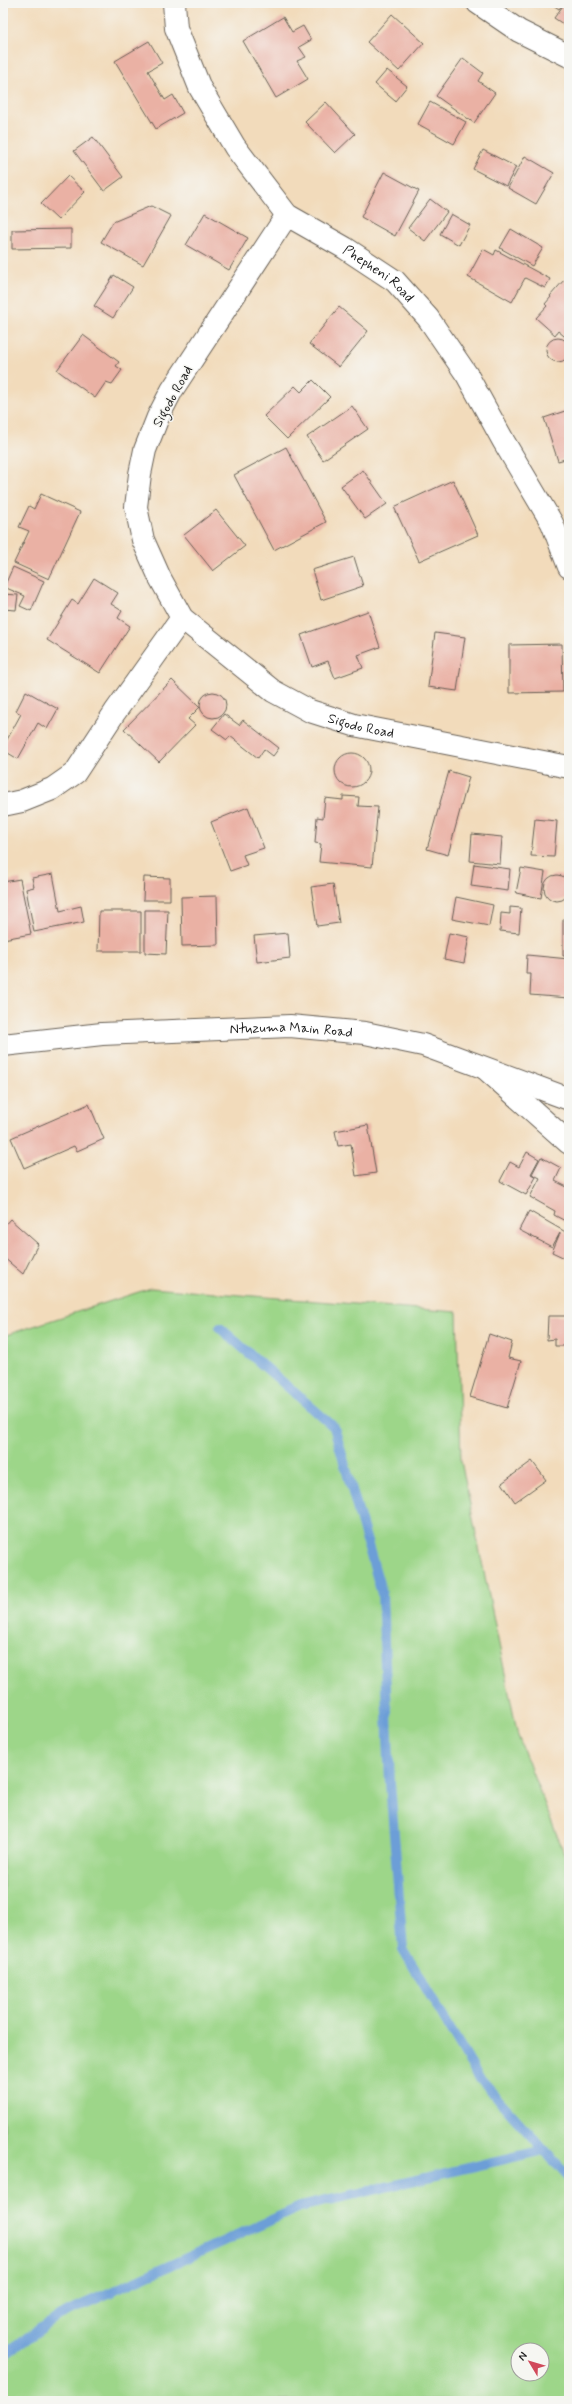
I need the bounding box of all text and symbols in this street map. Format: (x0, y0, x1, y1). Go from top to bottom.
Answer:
street label: Phepheni Road (339, 241, 418, 306)
street label: Sigodo Road (149, 363, 199, 431)
street label: Sigodo Road (325, 709, 396, 743)
street label: Ntuzuma Main Road (229, 1018, 354, 1042)
north arrow (510, 2342, 550, 2382)
text: N (515, 2349, 531, 2364)

